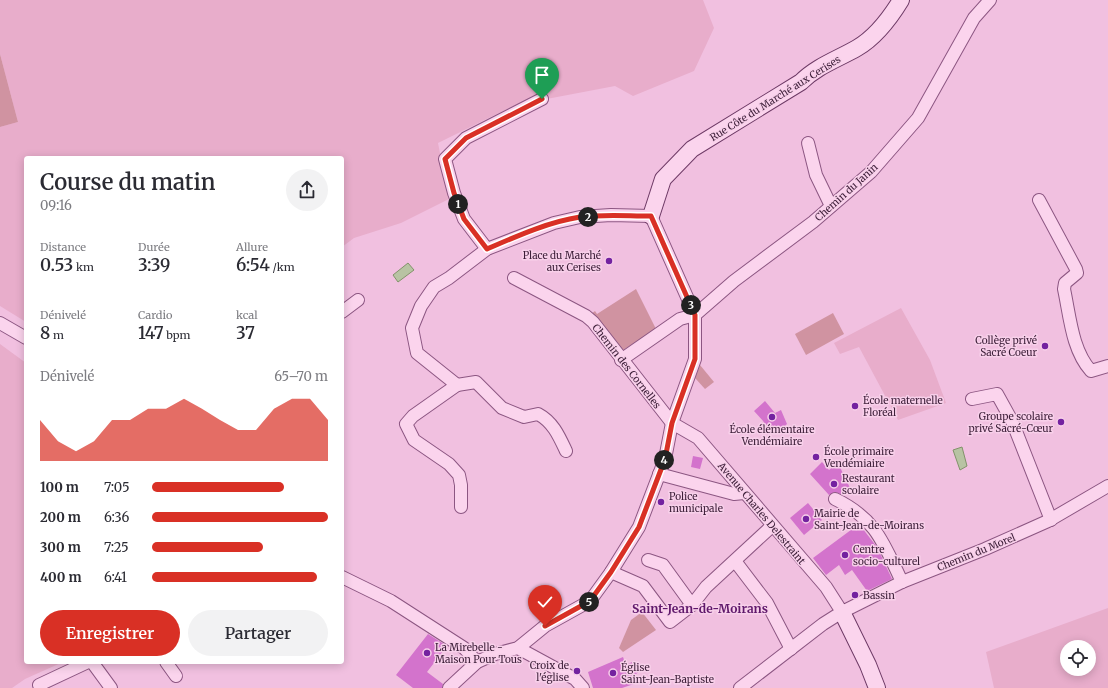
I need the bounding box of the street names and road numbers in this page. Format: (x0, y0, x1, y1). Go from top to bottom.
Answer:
street label: Rue Côte du Marché aux Cerises (707, 53, 843, 144)
street label: Chemin du Janin (812, 160, 881, 224)
street label: Chemin des Cornelles (589, 321, 664, 411)
street label: Avenue Charles Delestraint (714, 459, 808, 567)
street label: Chemin du Morel (935, 531, 1017, 574)

